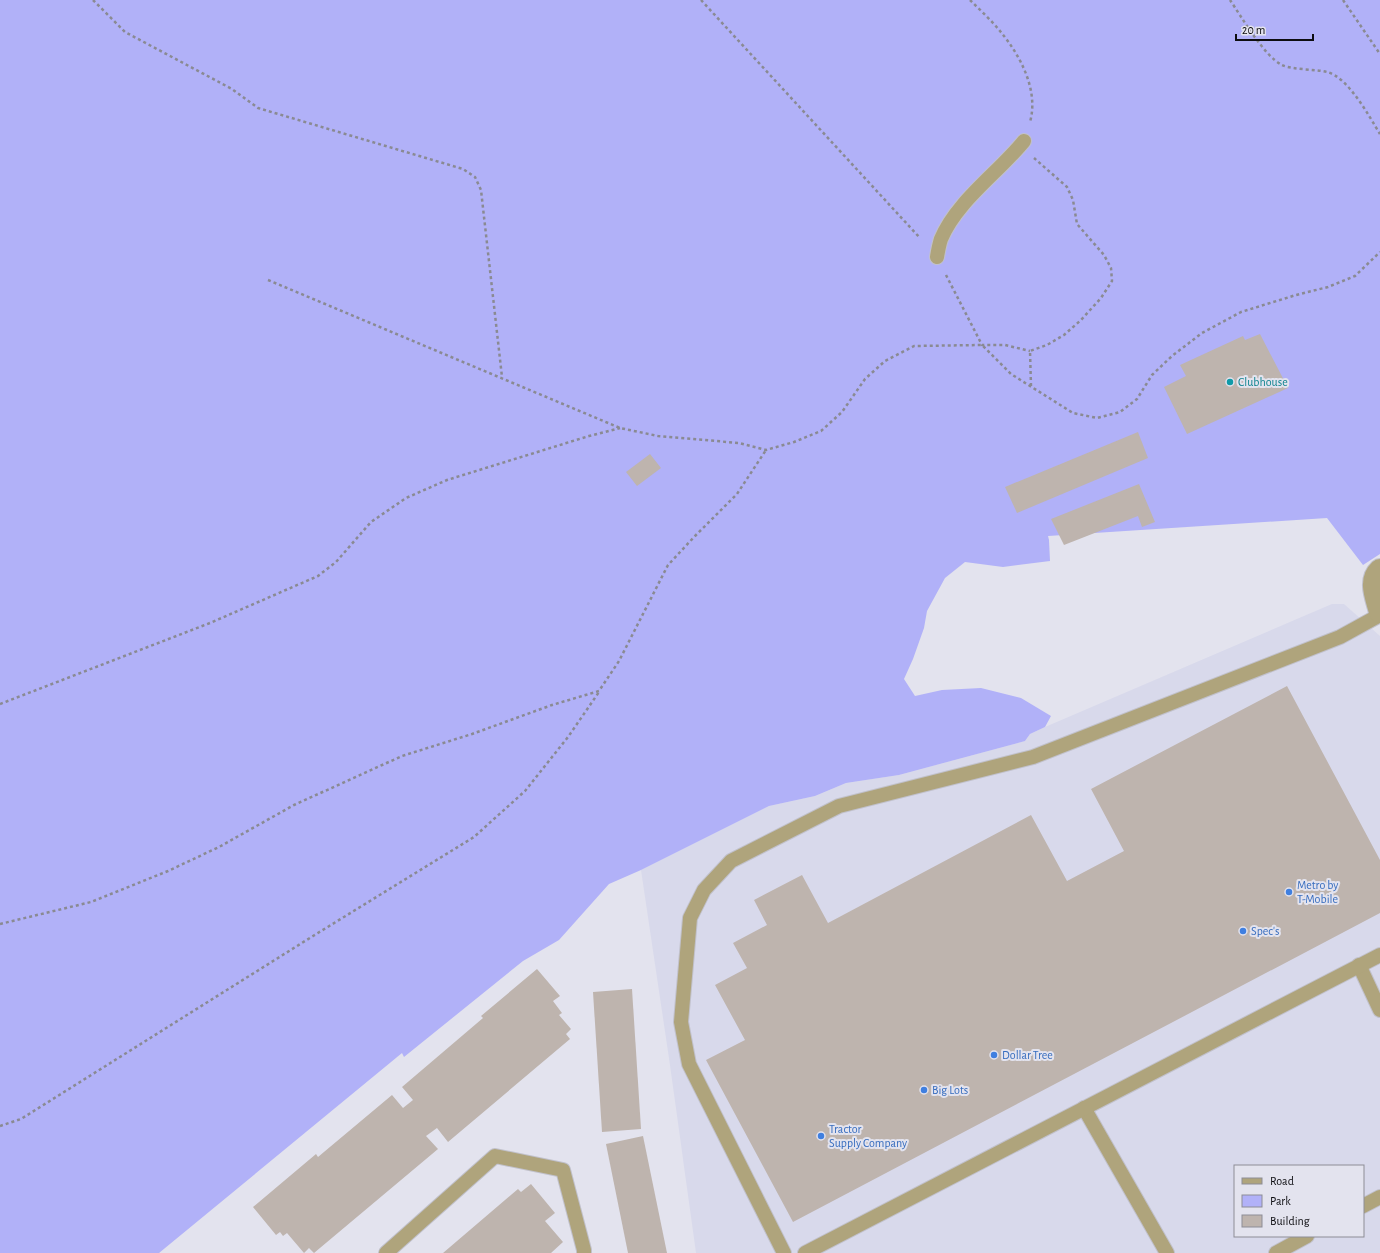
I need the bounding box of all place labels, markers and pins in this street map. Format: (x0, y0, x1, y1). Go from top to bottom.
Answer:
place label: Clubhouse (1238, 376, 1288, 388)
marker: Clubhouse (1225, 377, 1235, 387)
place label: Metro by T-Mobile (1297, 879, 1338, 905)
marker: Metro by T-Mobile (1284, 887, 1294, 897)
place label: Spec's (1251, 925, 1279, 937)
marker: Spec's (1238, 926, 1248, 936)
place label: Dollar Tree (1002, 1049, 1053, 1061)
marker: Dollar Tree (989, 1050, 999, 1060)
place label: Big Lots (932, 1084, 968, 1096)
marker: Big Lots (919, 1085, 929, 1095)
place label: Tractor Supply Company (829, 1123, 907, 1150)
marker: Tractor Supply Company (816, 1131, 826, 1141)

